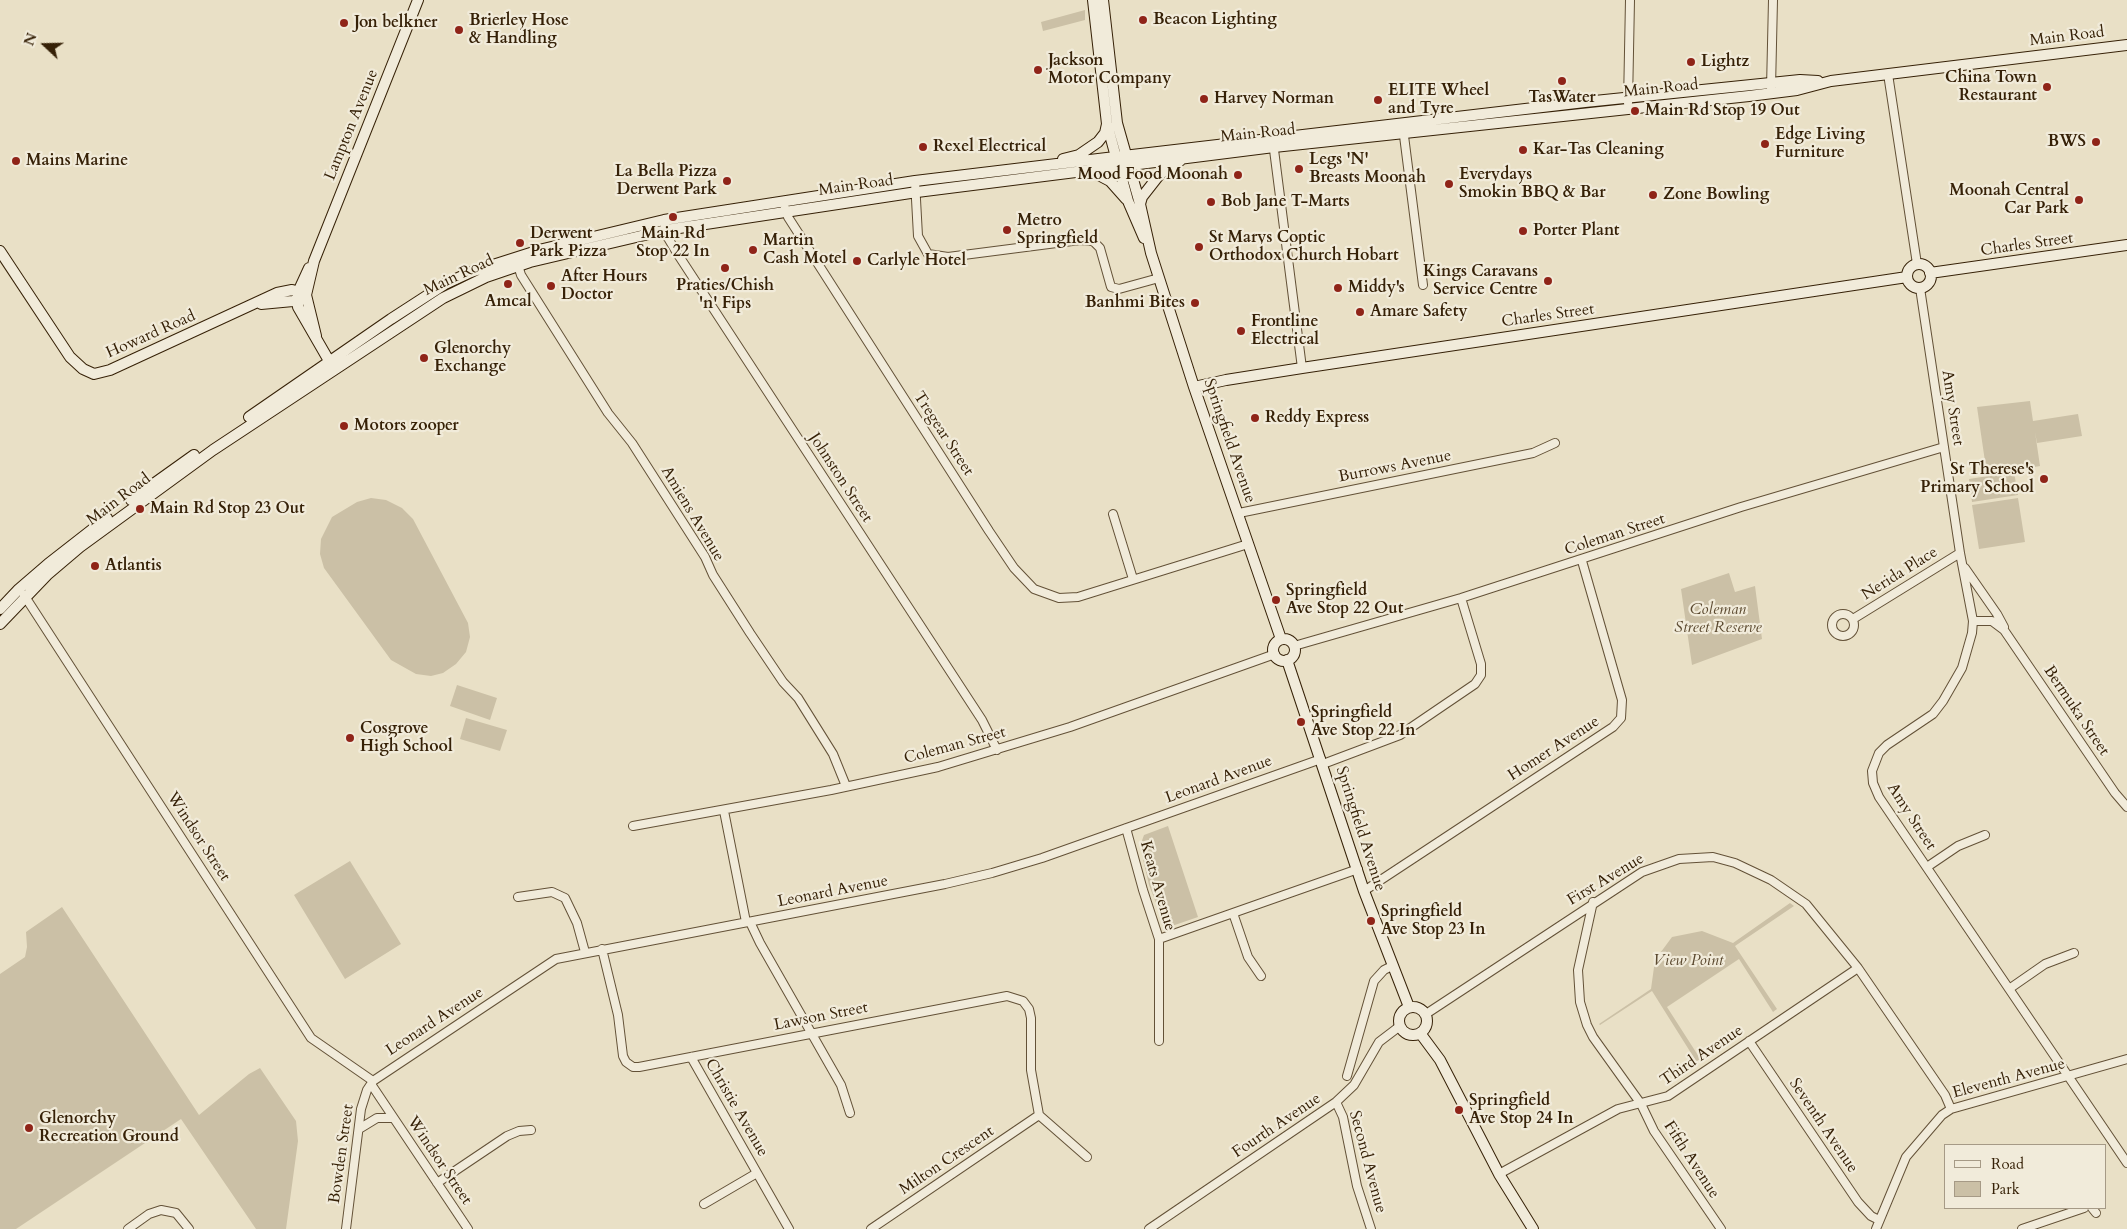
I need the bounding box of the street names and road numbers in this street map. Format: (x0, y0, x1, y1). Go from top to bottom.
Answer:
street label: Main Road (2029, 23, 2105, 51)
street label: Lampton Avenue (321, 67, 383, 183)
street label: Main Road (1623, 76, 1699, 102)
street label: Main Road (1220, 121, 1296, 147)
street label: Main Road (818, 171, 894, 201)
street label: Charles Street (1979, 229, 2075, 261)
street label: Main Road (421, 251, 497, 301)
street label: Charles Street (1500, 300, 1596, 332)
street label: Howard Road (103, 307, 199, 363)
street label: Amy Street (1937, 369, 1967, 447)
street label: Springfield Avenue (1199, 376, 1259, 506)
street label: Tregear Street (909, 388, 977, 480)
street label: Johnston Street (804, 430, 876, 526)
street label: Burrows Avenue (1337, 447, 1453, 487)
street label: Amiens Avenue (656, 463, 728, 565)
street label: Main Road (83, 470, 155, 530)
street label: Coleman Street (1562, 510, 1668, 560)
street label: Nerida Place (1858, 543, 1942, 605)
street label: Bermuka Street (2039, 662, 2113, 760)
street label: Homer Avenue (1505, 712, 1603, 786)
street label: Coleman Street (902, 723, 1008, 769)
street label: Leonard Avenue (1163, 752, 1275, 808)
street label: Springfield Avenue (1331, 764, 1389, 894)
street label: Amy Street (1882, 780, 1940, 854)
street label: Windsor Street (162, 789, 234, 885)
street label: Keats Avenue (1135, 839, 1179, 933)
street label: First Avenue (1564, 850, 1648, 910)
street label: Leonard Avenue (776, 872, 890, 912)
street label: Leonard Avenue (383, 983, 487, 1061)
street label: Lawson Street (772, 998, 870, 1036)
street label: Third Avenue (1657, 1021, 1747, 1091)
street label: Eleventh Avenue (1951, 1055, 2067, 1103)
street label: Christie Avenue (700, 1056, 772, 1160)
street label: Seventh Avenue (1784, 1075, 1862, 1177)
street label: Fourth Avenue (1229, 1089, 1325, 1163)
street label: Bowden Street (326, 1103, 358, 1205)
street label: Second Avenue (1344, 1109, 1390, 1215)
street label: Windsor Street (402, 1113, 476, 1209)
street label: Fifth Avenue (1659, 1118, 1723, 1202)
street label: Milton Crescent (896, 1122, 998, 1200)

